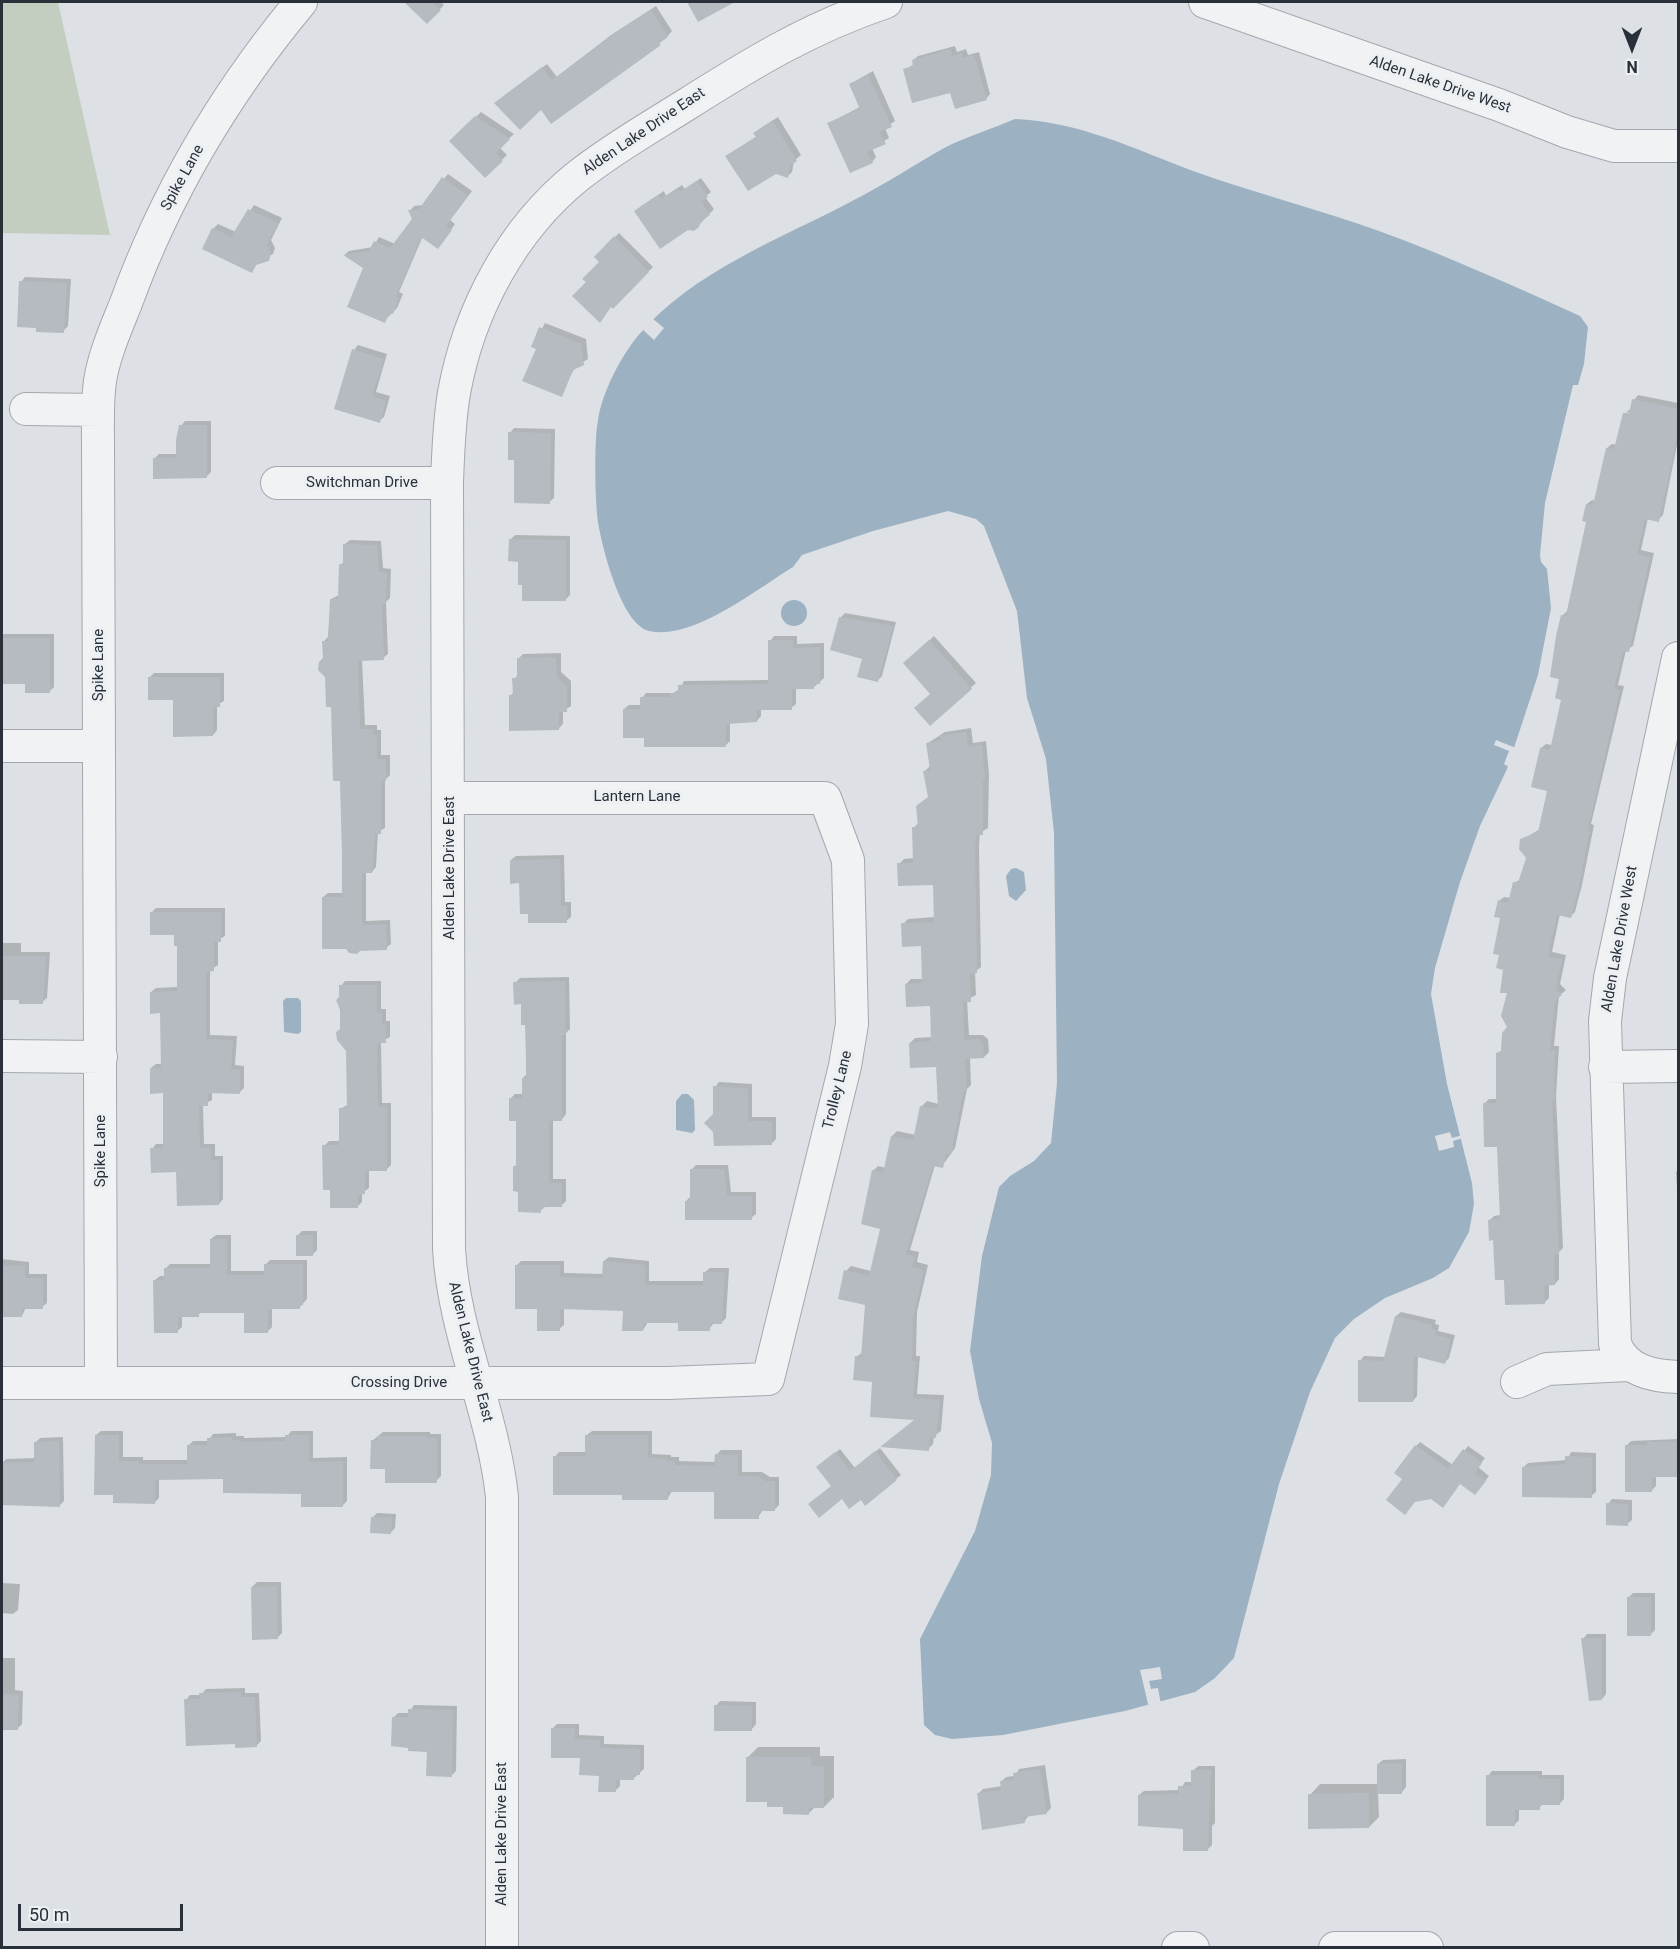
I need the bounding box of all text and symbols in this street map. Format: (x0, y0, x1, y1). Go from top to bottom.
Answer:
north arrow (1602, 18, 1662, 78)
street label: Alden Lake Drive West (1367, 52, 1513, 118)
text: N (1626, 57, 1638, 76)
street label: Alden Lake Drive East (579, 84, 709, 180)
street label: Spike Lane (158, 142, 208, 214)
street label: Switchman Drive (306, 474, 418, 492)
street label: Spike Lane (90, 629, 108, 701)
street label: Lantern Lane (594, 788, 680, 806)
street label: Alden Lake Drive East (441, 796, 459, 940)
street label: Alden Lake Drive West (1598, 864, 1642, 1014)
street label: Trolley Lane (820, 1049, 856, 1131)
street label: Spike Lane (92, 1115, 110, 1187)
street label: Alden Lake Drive East (444, 1280, 496, 1424)
street label: Crossing Drive (351, 1374, 447, 1392)
street label: Alden Lake Drive East (493, 1762, 511, 1906)
scale bar (21, 1892, 186, 1930)
text: 50 m (29, 1904, 69, 1925)

